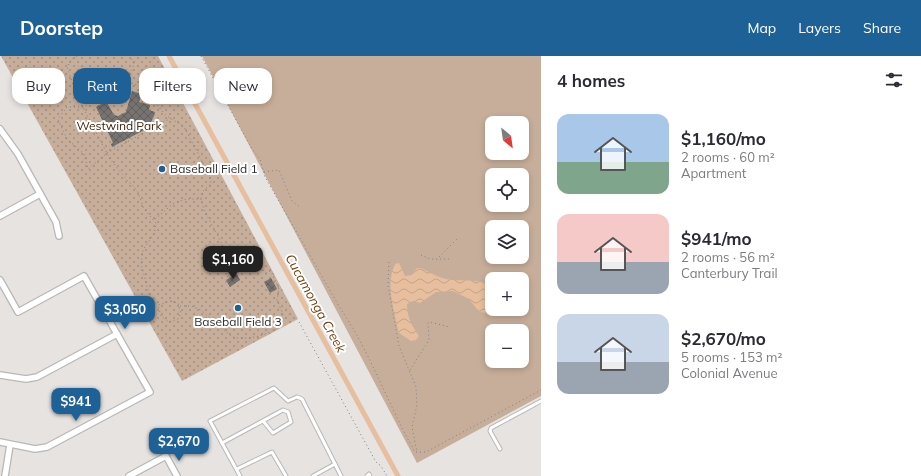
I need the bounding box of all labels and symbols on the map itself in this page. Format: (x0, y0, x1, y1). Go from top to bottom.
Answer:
north arrow (485, 116, 529, 160)
park label: Westwind Park (76, 118, 162, 133)
place label: Baseball Field 1 (170, 161, 258, 176)
marker: Baseball Field 1 (157, 164, 167, 174)
pin: $1,160 (200, 246, 266, 280)
water label: Cucamonga Creek (282, 251, 350, 355)
pin: $3,050 (92, 296, 158, 330)
marker: Baseball Field 3 (233, 303, 243, 313)
place label: Baseball Field 3 (194, 314, 282, 329)
pin: $941 (52, 388, 100, 422)
pin: $2,670 (146, 428, 212, 462)

